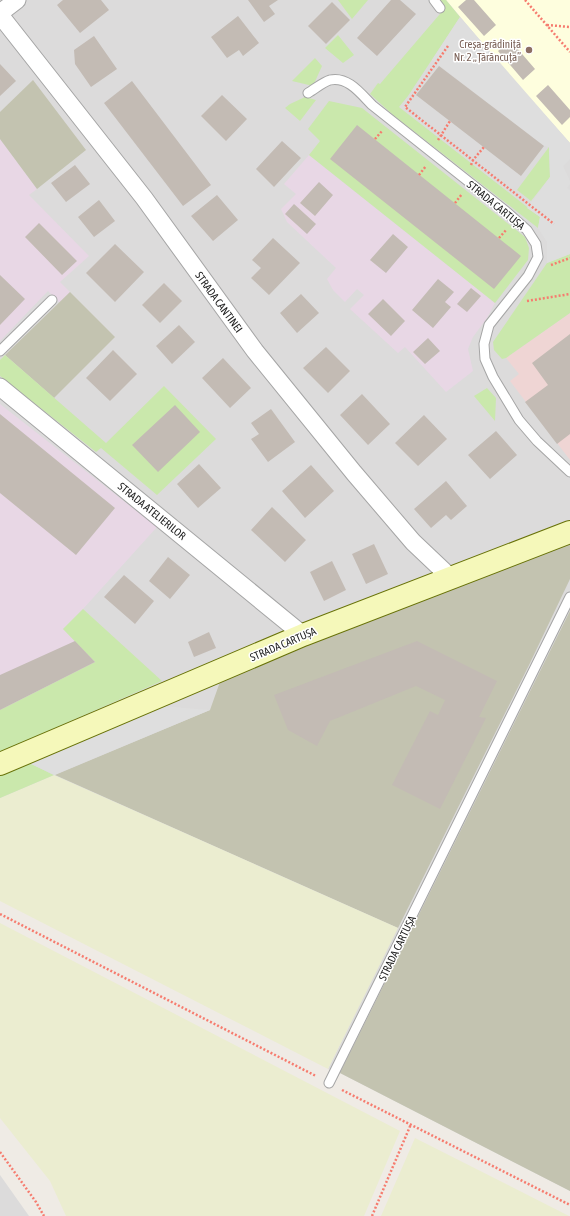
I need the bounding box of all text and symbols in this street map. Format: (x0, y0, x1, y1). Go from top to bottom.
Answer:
place label: Creșa-grădiniță Nr. 2 „Țărăncuța” (454, 38, 521, 63)
marker: Creșa-grădiniță Nr. 2 „Țărăncuța” (524, 45, 534, 55)
street label: STRADA CARTUȘA (465, 178, 528, 232)
street label: STRADA CANTINEI (193, 269, 245, 335)
street label: STRADA ATELIERILOR (116, 480, 189, 542)
street label: STRADA CARTUȘA (248, 624, 318, 663)
street label: STRADA CARTUȘA (376, 913, 418, 982)

